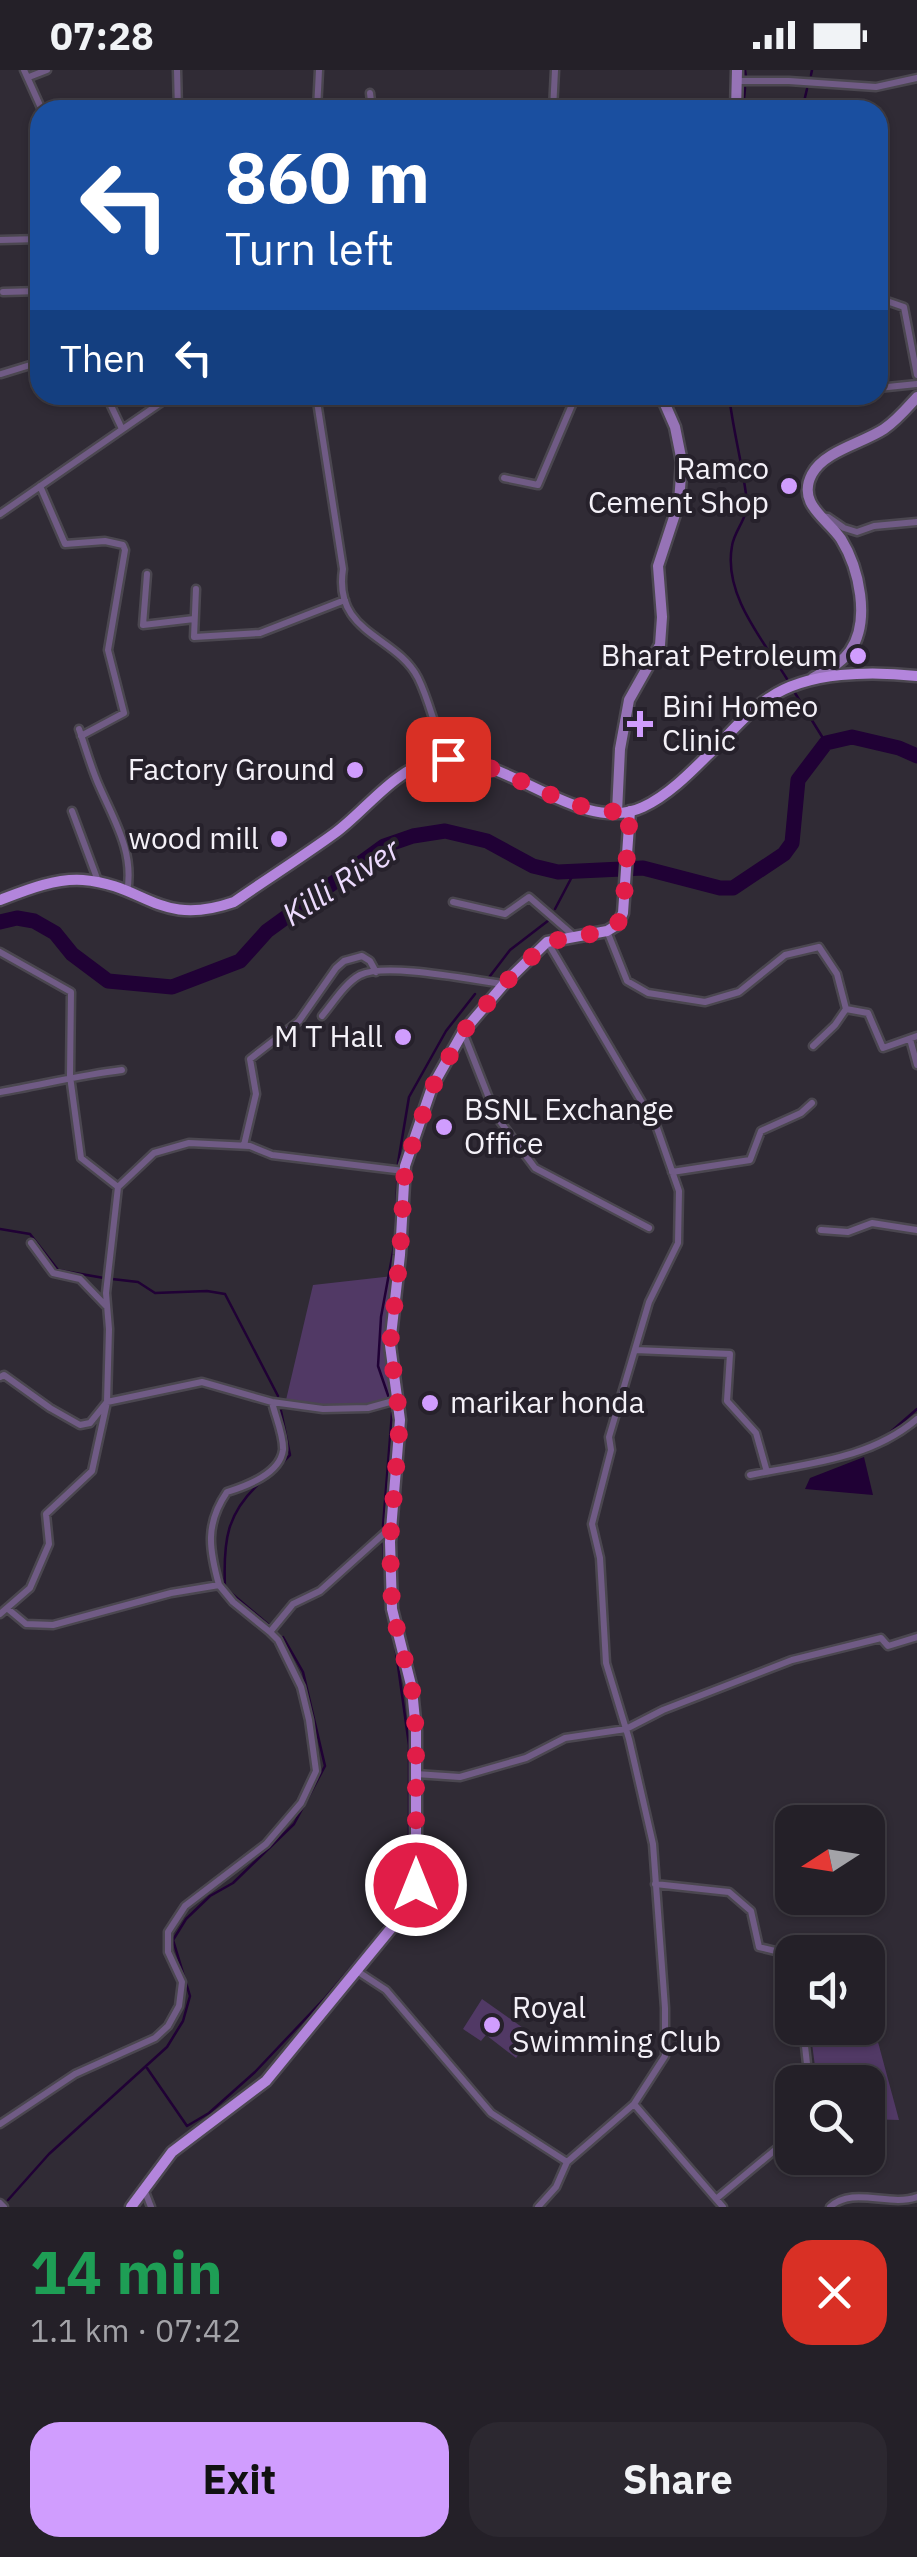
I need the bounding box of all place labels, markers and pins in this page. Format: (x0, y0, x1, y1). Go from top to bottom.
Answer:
place label: Ramco Cement Shop (588, 448, 769, 521)
marker: Ramco Cement Shop (778, 475, 800, 497)
place label: Bharat Petroleum (601, 635, 838, 674)
marker: Bharat Petroleum (847, 645, 869, 667)
place label: Bini Homeo Clinic (662, 686, 818, 759)
marker: Bini Homeo Clinic (627, 711, 653, 737)
pin (406, 717, 491, 802)
place label: Factory Ground (128, 749, 335, 788)
marker: Factory Ground (344, 759, 366, 781)
place label: wood mill (128, 818, 259, 857)
marker: wood mill (268, 828, 290, 850)
place label: M T Hall (274, 1016, 383, 1055)
marker: M T Hall (392, 1026, 414, 1048)
place label: BSNL Exchange Office (464, 1089, 674, 1162)
marker: BSNL Exchange Office (433, 1116, 455, 1138)
place label: marikar honda (450, 1382, 645, 1421)
marker: marikar honda (419, 1392, 441, 1414)
place label: Royal Swimming Club (512, 1987, 721, 2060)
marker: Royal Swimming Club (481, 2014, 503, 2036)

